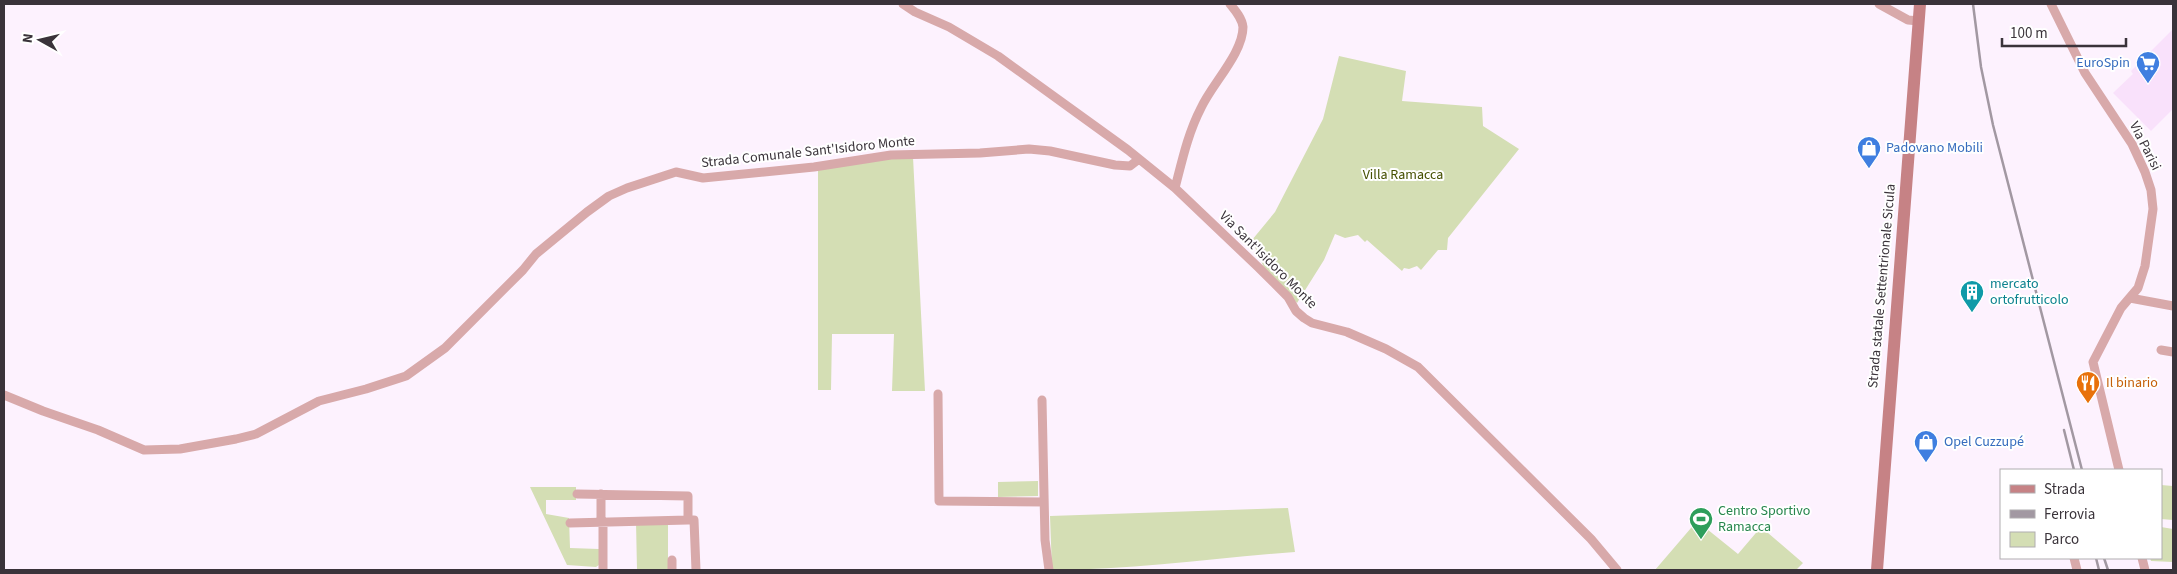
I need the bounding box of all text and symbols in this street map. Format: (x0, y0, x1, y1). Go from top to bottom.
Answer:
north arrow (15, 15, 65, 65)
scale bar (2002, 15, 2126, 47)
text: 100 m (2010, 23, 2048, 44)
text: N (18, 32, 39, 44)
supermarket icon: EuroSpin (2135, 50, 2161, 84)
place label: EuroSpin (2076, 53, 2130, 73)
street label: Via Parisi (2124, 118, 2166, 174)
street label: Strada Comunale Sant'Isidoro Monte (700, 131, 916, 173)
shop icon: Padovano Mobili (1856, 135, 1882, 169)
place label: Padovano Mobili (1886, 138, 1983, 158)
park label: Villa Ramacca (1363, 165, 1443, 185)
street label: Strada statale Settentrionale Sicula (1863, 183, 1901, 389)
street label: Via Sant'Isidoro Monte (1215, 207, 1322, 314)
place label: mercato ortofrutticolo (1990, 274, 2069, 310)
building icon: mercato ortofrutticolo (1959, 279, 1985, 313)
restaurant icon: Il binario (2075, 370, 2101, 404)
place label: Il binario (2106, 373, 2158, 393)
shop icon: Opel Cuzzupé (1913, 429, 1939, 463)
place label: Opel Cuzzupé (1944, 432, 2024, 452)
legend (2000, 469, 2162, 559)
text: Strada (2044, 479, 2085, 500)
place label: Centro Sportivo Ramacca (1718, 501, 1810, 537)
text: Ferrovia (2044, 504, 2095, 525)
sports icon: Centro Sportivo Ramacca (1688, 506, 1714, 540)
text: Parco (2044, 529, 2079, 550)

